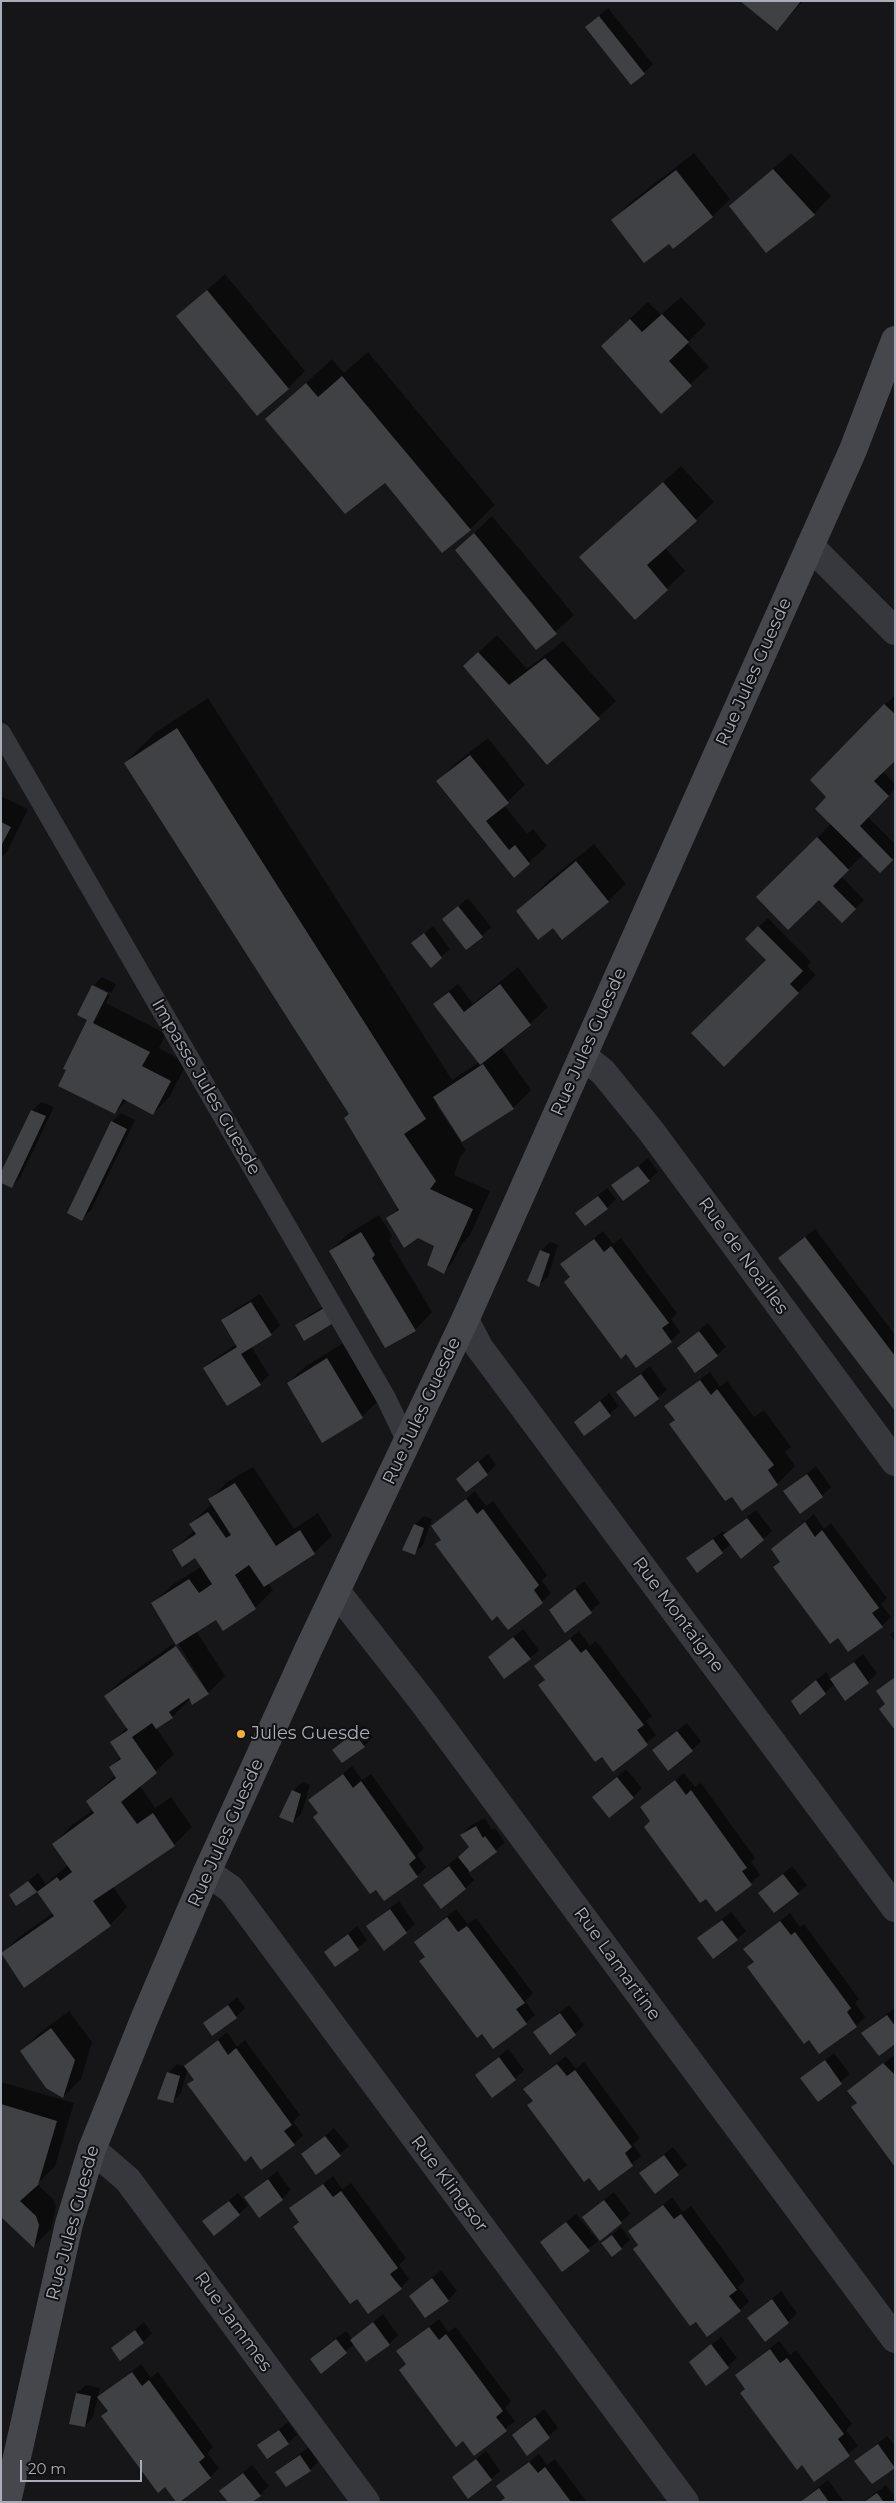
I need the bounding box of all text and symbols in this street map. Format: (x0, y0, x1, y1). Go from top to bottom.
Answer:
street label: Rue Jules Guesde (712, 595, 796, 749)
street label: Rue Jules Guesde (547, 965, 631, 1119)
street label: Impasse Jules Guesde (147, 995, 265, 1179)
street label: Rue de Noailles (693, 1193, 793, 1319)
street label: Rue Jules Guesde (378, 1334, 466, 1488)
street label: Rue Montaigne (628, 1553, 728, 1677)
place label: Jules Guesde (251, 1723, 370, 1745)
marker: Jules Guesde (235, 1728, 247, 1740)
street label: Rue Jules Guesde (184, 1756, 268, 1910)
street label: Rue Lamartine (569, 1903, 665, 2025)
street label: Rue Klingsor (406, 2132, 492, 2236)
street label: Rue Jules Guesde (42, 2143, 104, 2303)
street label: Rue Jammes (190, 2268, 276, 2376)
scale bar (22, 2450, 145, 2482)
text: 20 m (28, 2459, 66, 2478)

